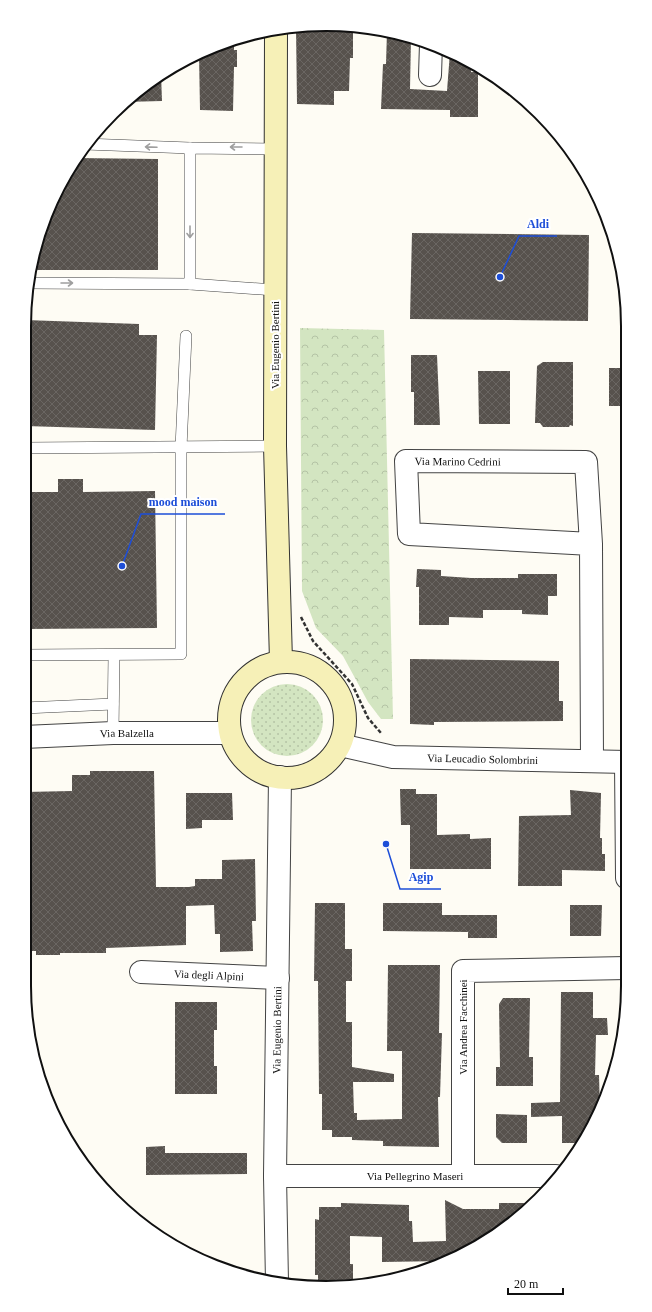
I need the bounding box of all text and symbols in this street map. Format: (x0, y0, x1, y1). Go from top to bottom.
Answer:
one-way arrow (145, 143, 158, 150)
one-way arrow (230, 144, 243, 151)
callout: Aldi (519, 212, 557, 236)
text: Aldi (527, 217, 550, 231)
one-way arrow (186, 225, 194, 238)
one-way arrow (60, 279, 73, 287)
street label: Via Eugenio Bertini (269, 301, 281, 389)
street label: Via Marino Cedrini (415, 455, 501, 468)
callout: mood maison (141, 490, 225, 514)
text: mood maison (149, 495, 217, 509)
street label: Via Balzella (100, 727, 154, 740)
street label: Via Leucadio Solombrini (427, 752, 538, 766)
callout: Agip (400, 865, 441, 889)
text: Agip (409, 870, 434, 884)
street label: Via degli Alpini (174, 967, 244, 983)
street label: Via Andrea Facchinei (457, 979, 469, 1075)
street label: Via Eugenio Bertini (270, 986, 283, 1074)
street label: Via Pellegrino Maseri (367, 1170, 463, 1182)
scale bar (508, 1270, 563, 1296)
text: 20 m (514, 1277, 539, 1291)

